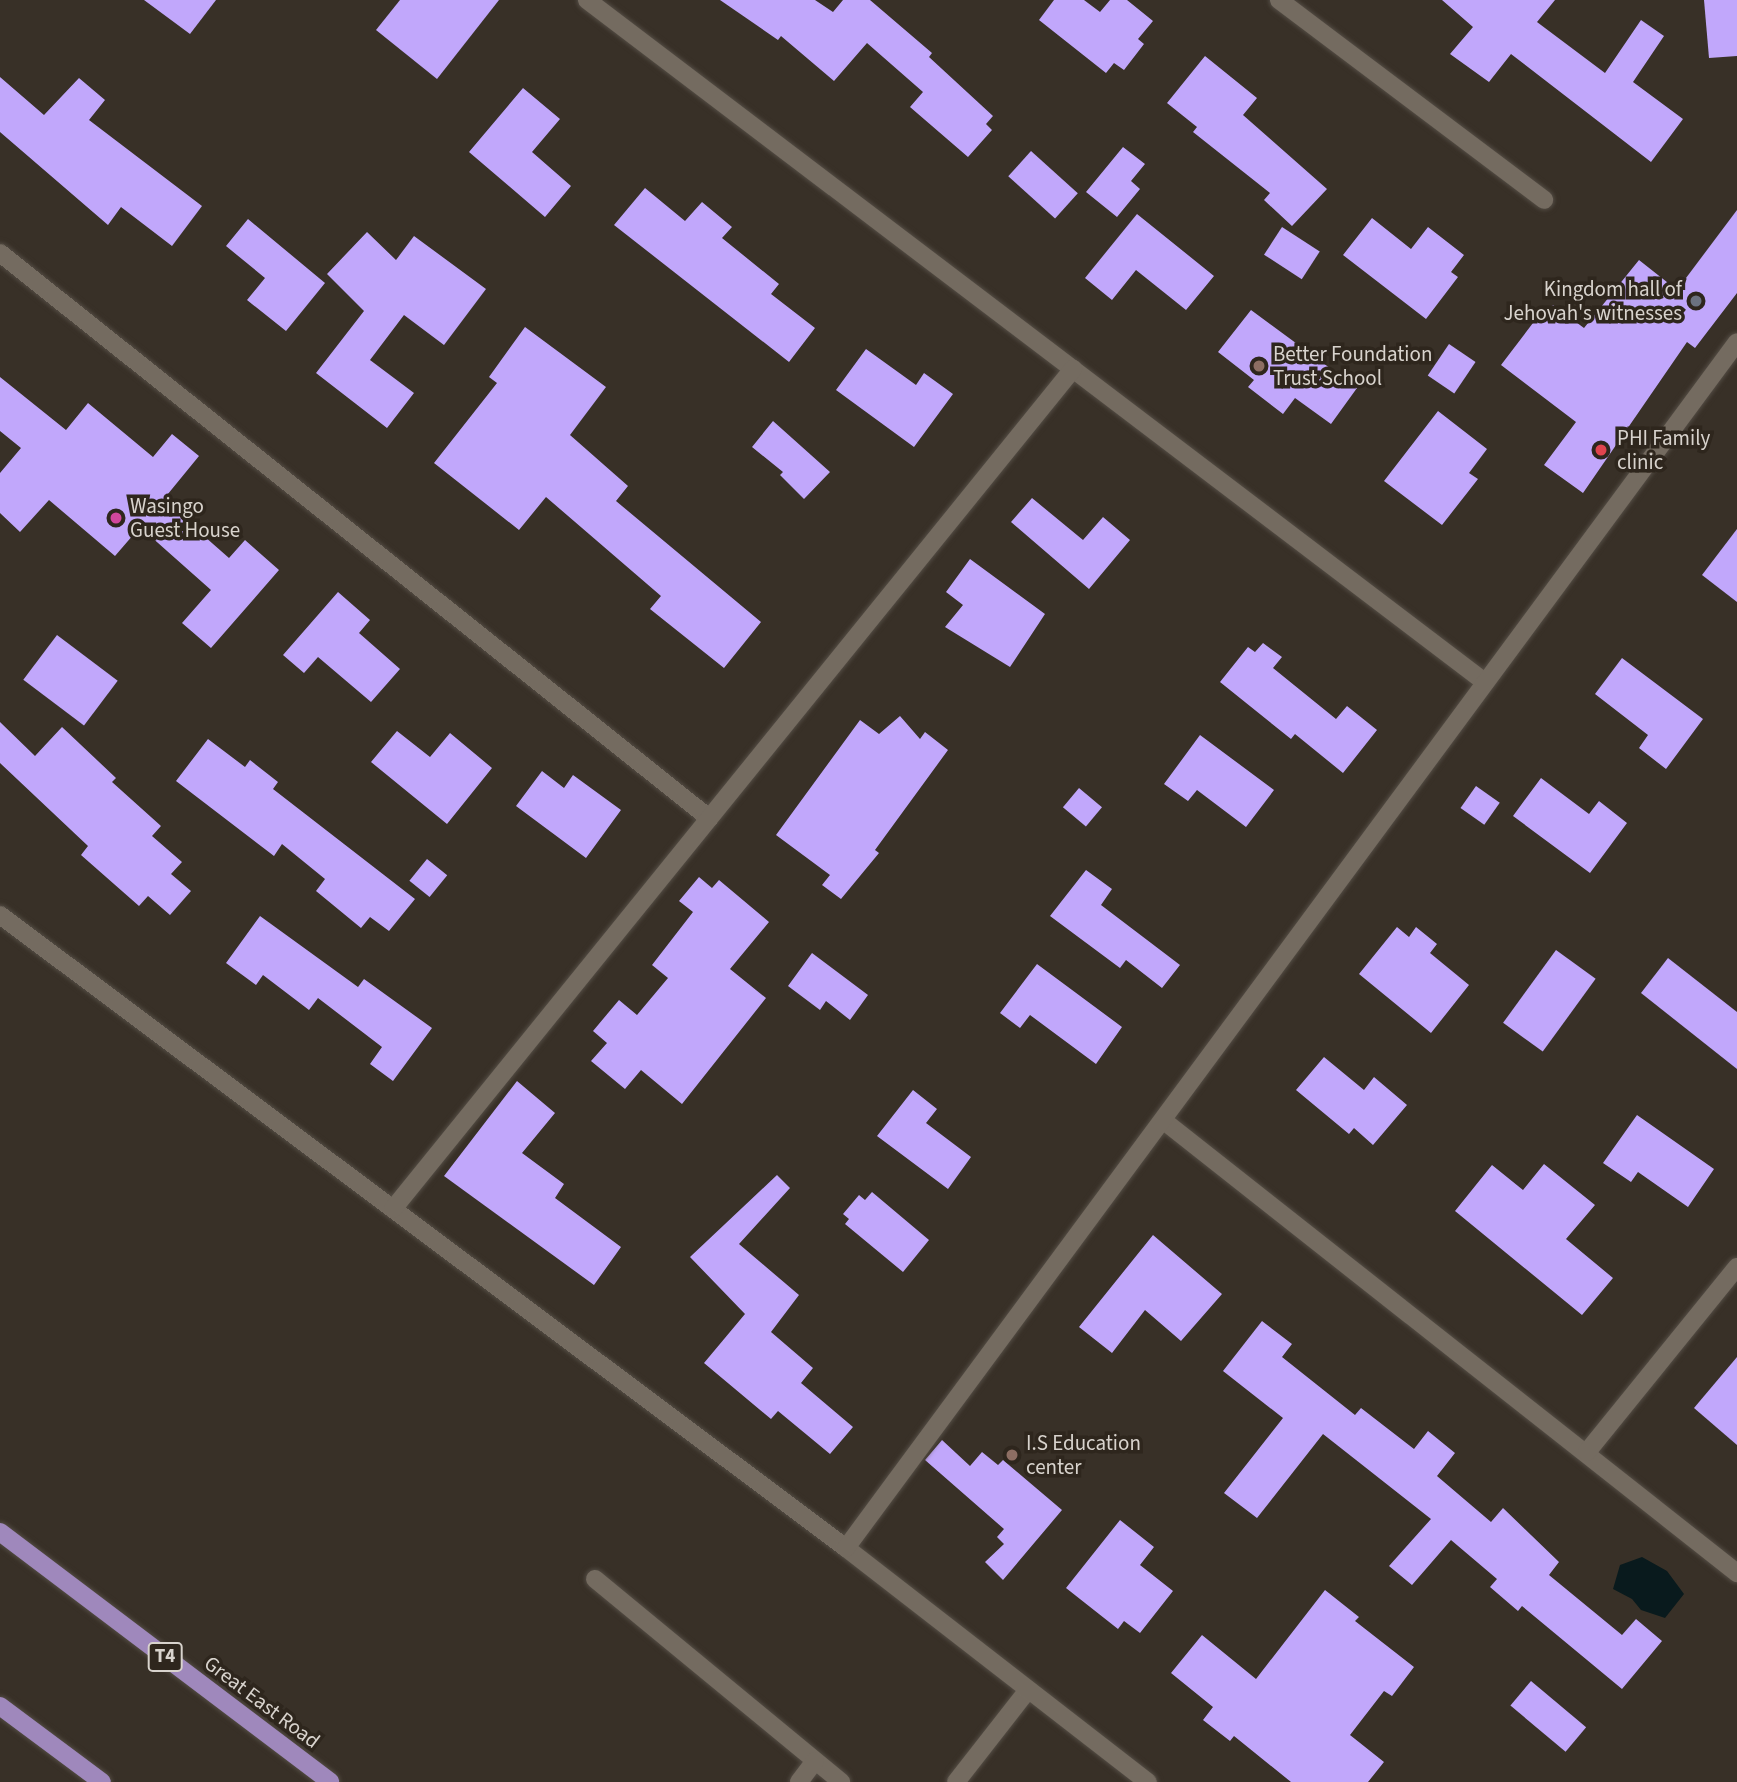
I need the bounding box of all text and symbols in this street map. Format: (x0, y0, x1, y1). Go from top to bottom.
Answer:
place label: Kingdom hall of Jehovah's witnesses (1504, 276, 1682, 326)
marker: Kingdom hall of Jehovah's witnesses (1688, 293, 1704, 309)
place label: Better Foundation Trust School (1273, 341, 1432, 391)
marker: Better Foundation Trust School (1251, 358, 1267, 374)
place label: PHI Family clinic (1617, 425, 1710, 475)
marker: PHI Family clinic (1591, 440, 1611, 460)
place label: Wasingo Guest House (130, 493, 240, 543)
marker: Wasingo Guest House (108, 510, 124, 526)
place label: I.S Education center (1026, 1430, 1141, 1480)
marker: I.S Education center (1004, 1447, 1020, 1463)
road number: T4 (148, 1642, 182, 1672)
street label: Great East Road (199, 1650, 325, 1754)

